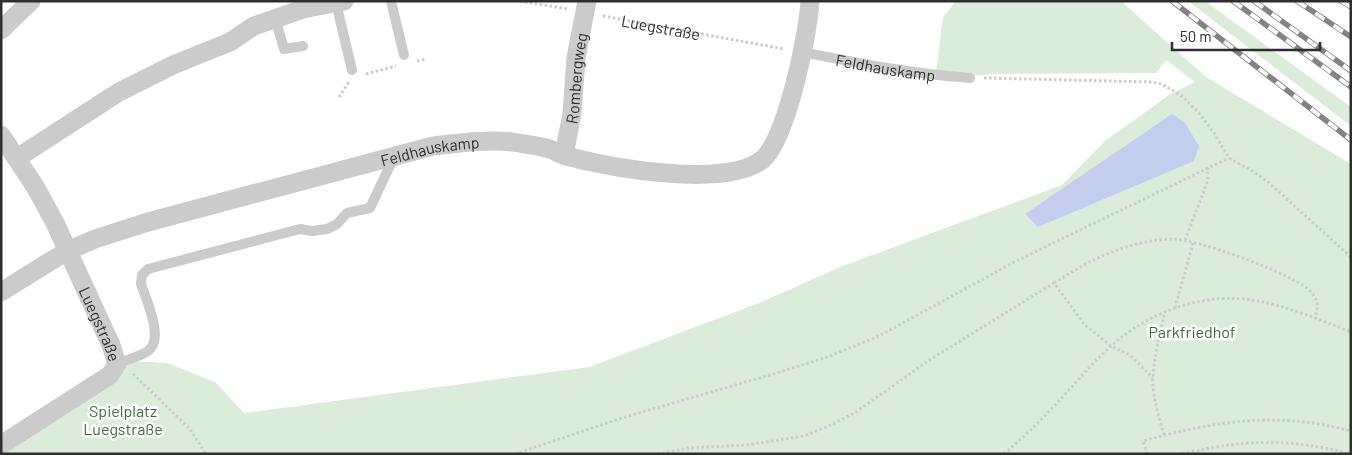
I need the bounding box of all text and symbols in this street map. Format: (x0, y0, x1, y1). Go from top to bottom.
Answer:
street label: Luegstraße (620, 10, 702, 43)
scale bar (1172, 20, 1320, 52)
text: 50 m (1180, 27, 1212, 45)
street label: Rombergweg (561, 31, 590, 125)
street label: Feldhauskamp (834, 49, 937, 84)
street label: Feldhauskamp (378, 132, 480, 169)
street label: Luegstraße (76, 283, 125, 363)
park label: Parkfriedhof (1148, 322, 1236, 341)
park label: Spielplatz Luegstraße (83, 401, 163, 438)

